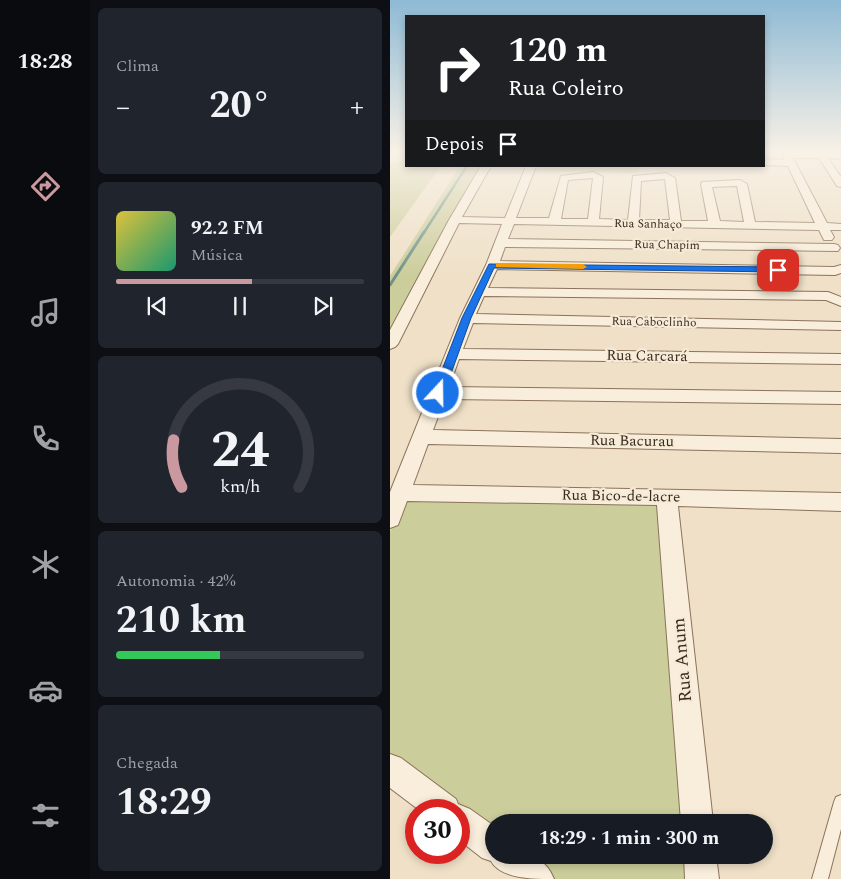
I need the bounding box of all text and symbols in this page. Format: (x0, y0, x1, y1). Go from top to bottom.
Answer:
text: 120 m (508, 24, 607, 77)
icon: right (425, 35, 490, 100)
text: 18:28 (17, 45, 73, 78)
text: Clima (116, 54, 159, 78)
text: Rua Coleiro (508, 72, 624, 105)
text: 20° (209, 77, 271, 135)
text: − (116, 86, 130, 129)
text: + (350, 86, 364, 129)
text: Depois (425, 130, 484, 159)
icon: arrive (494, 130, 522, 158)
icon: directions (28, 169, 63, 204)
text: 92.2 FM (191, 214, 264, 243)
street label: Rua Sanhaço (614, 214, 682, 234)
street label: Rua Chapim (634, 235, 700, 255)
text: Música (191, 243, 243, 267)
pin (757, 249, 799, 291)
icon: arrive (764, 256, 792, 284)
icon: previous (143, 292, 171, 320)
icon: pause (226, 292, 254, 320)
icon: next (309, 292, 337, 320)
icon: music (28, 295, 63, 330)
street label: Rua Caboclinho (611, 312, 697, 332)
street label: Rua Carcará (606, 344, 689, 368)
position arrow (411, 366, 463, 418)
text: 24 (211, 411, 269, 490)
icon: phone (28, 421, 63, 456)
street label: Rua Bacurau (590, 429, 674, 453)
text: km/h (220, 473, 260, 500)
street label: Rua Bico-de-lacre (561, 483, 681, 509)
icon: climate (28, 547, 63, 582)
text: Autonomia · 42% (116, 569, 235, 593)
text: 210 km (116, 592, 247, 650)
street label: Rua Anum (665, 617, 699, 703)
icon: car (28, 673, 63, 708)
text: Chegada (116, 751, 178, 775)
text: 18:29 (116, 774, 211, 832)
icon: filters (28, 798, 63, 833)
speed limit sign: 30 (405, 799, 470, 864)
text: 18:29 · 1 min · 300 m (539, 824, 719, 853)

